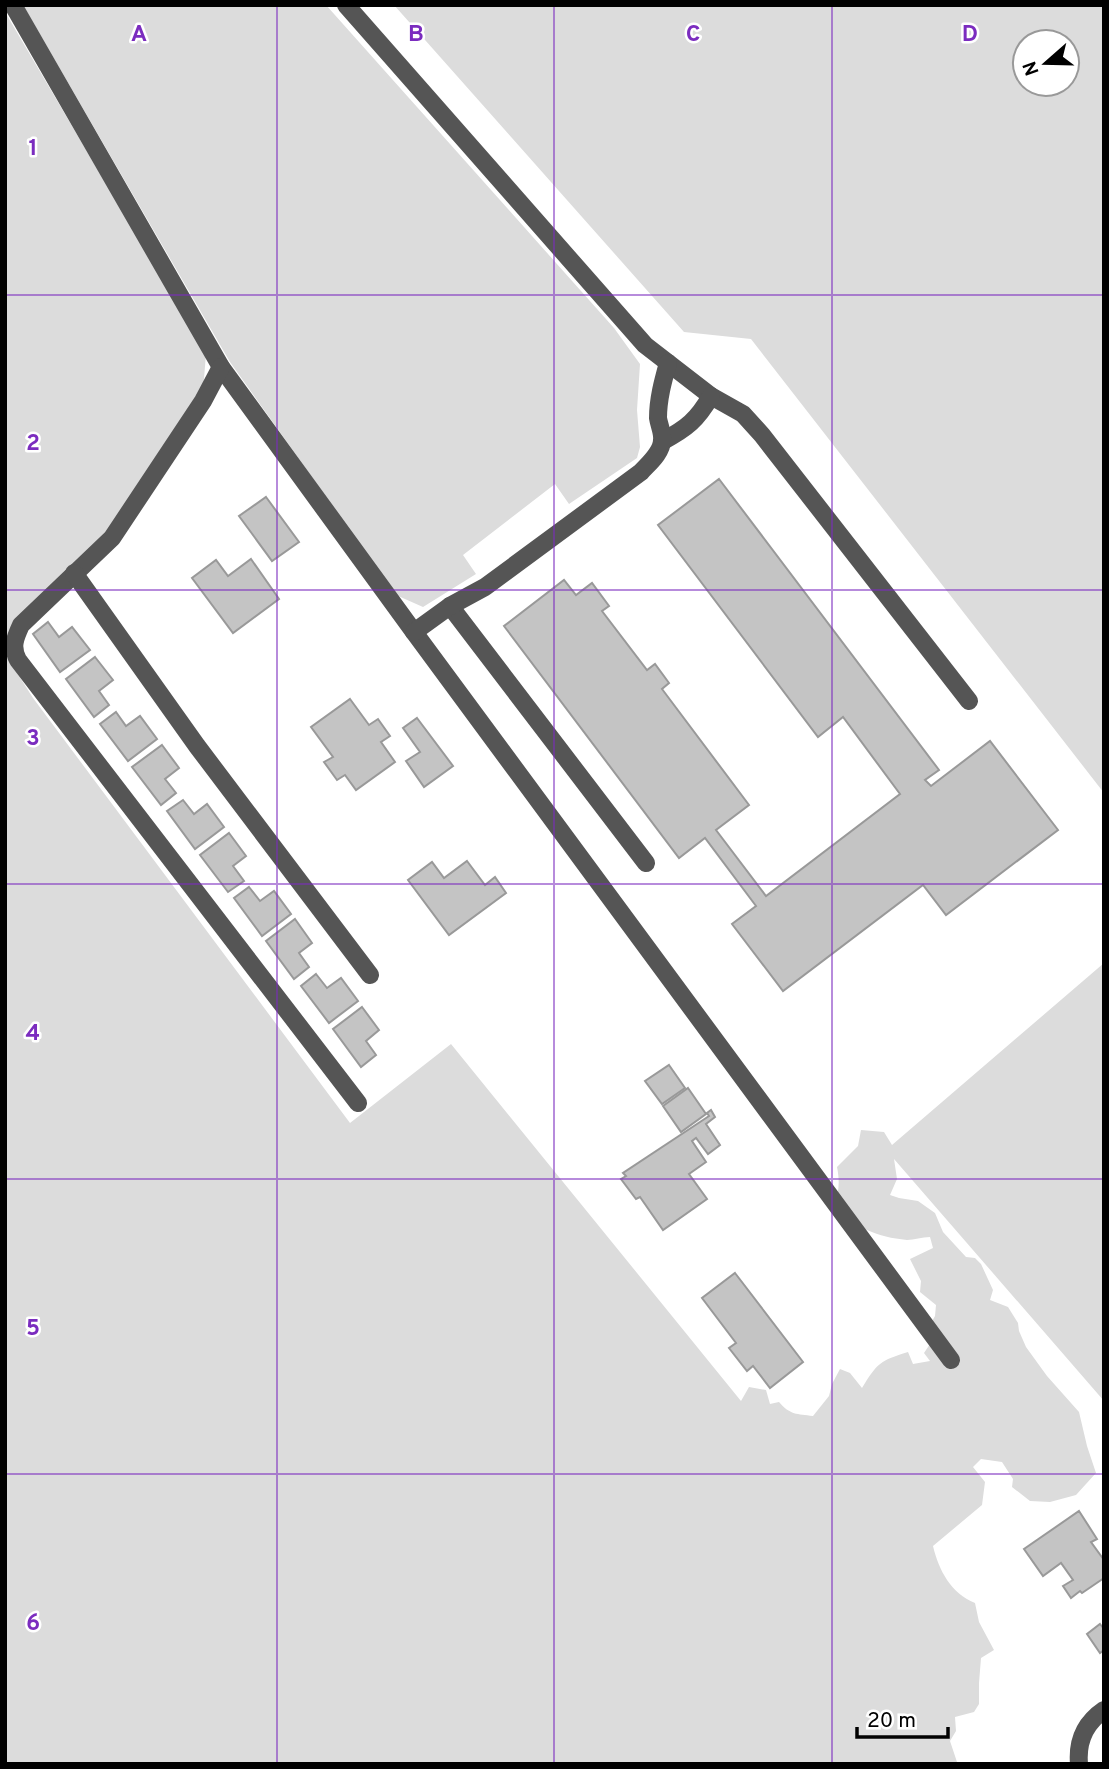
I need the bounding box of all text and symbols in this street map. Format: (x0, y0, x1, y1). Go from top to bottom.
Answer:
text: A (131, 21, 147, 50)
text: B (408, 21, 424, 50)
text: C (686, 21, 700, 50)
text: D (962, 21, 978, 50)
north arrow (1011, 28, 1081, 98)
text: N (1018, 58, 1046, 79)
text: 1 (28, 135, 38, 164)
text: 2 (26, 430, 40, 459)
text: 3 (26, 725, 40, 754)
text: 4 (26, 1020, 40, 1049)
text: 5 (26, 1315, 40, 1344)
text: 6 (26, 1610, 40, 1639)
scale bar (857, 1696, 948, 1740)
text: 20 m (867, 1708, 916, 1735)

